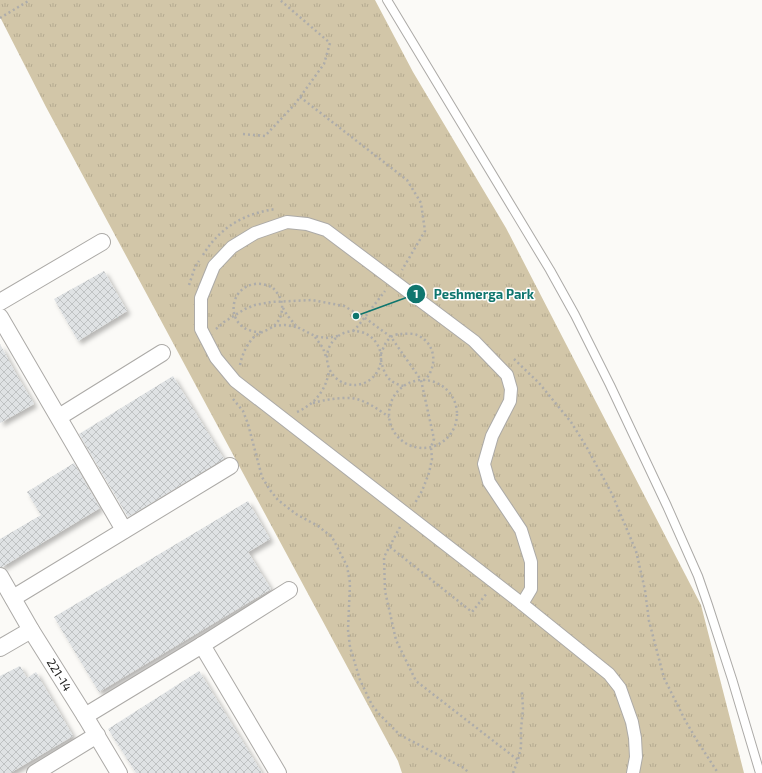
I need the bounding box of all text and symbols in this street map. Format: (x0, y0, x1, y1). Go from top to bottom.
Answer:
callout: Peshmerga Park (406, 282, 542, 307)
text: 1 (413, 286, 419, 300)
text: Peshmerga Park (434, 286, 535, 302)
street label: 221-14 (45, 656, 75, 693)

